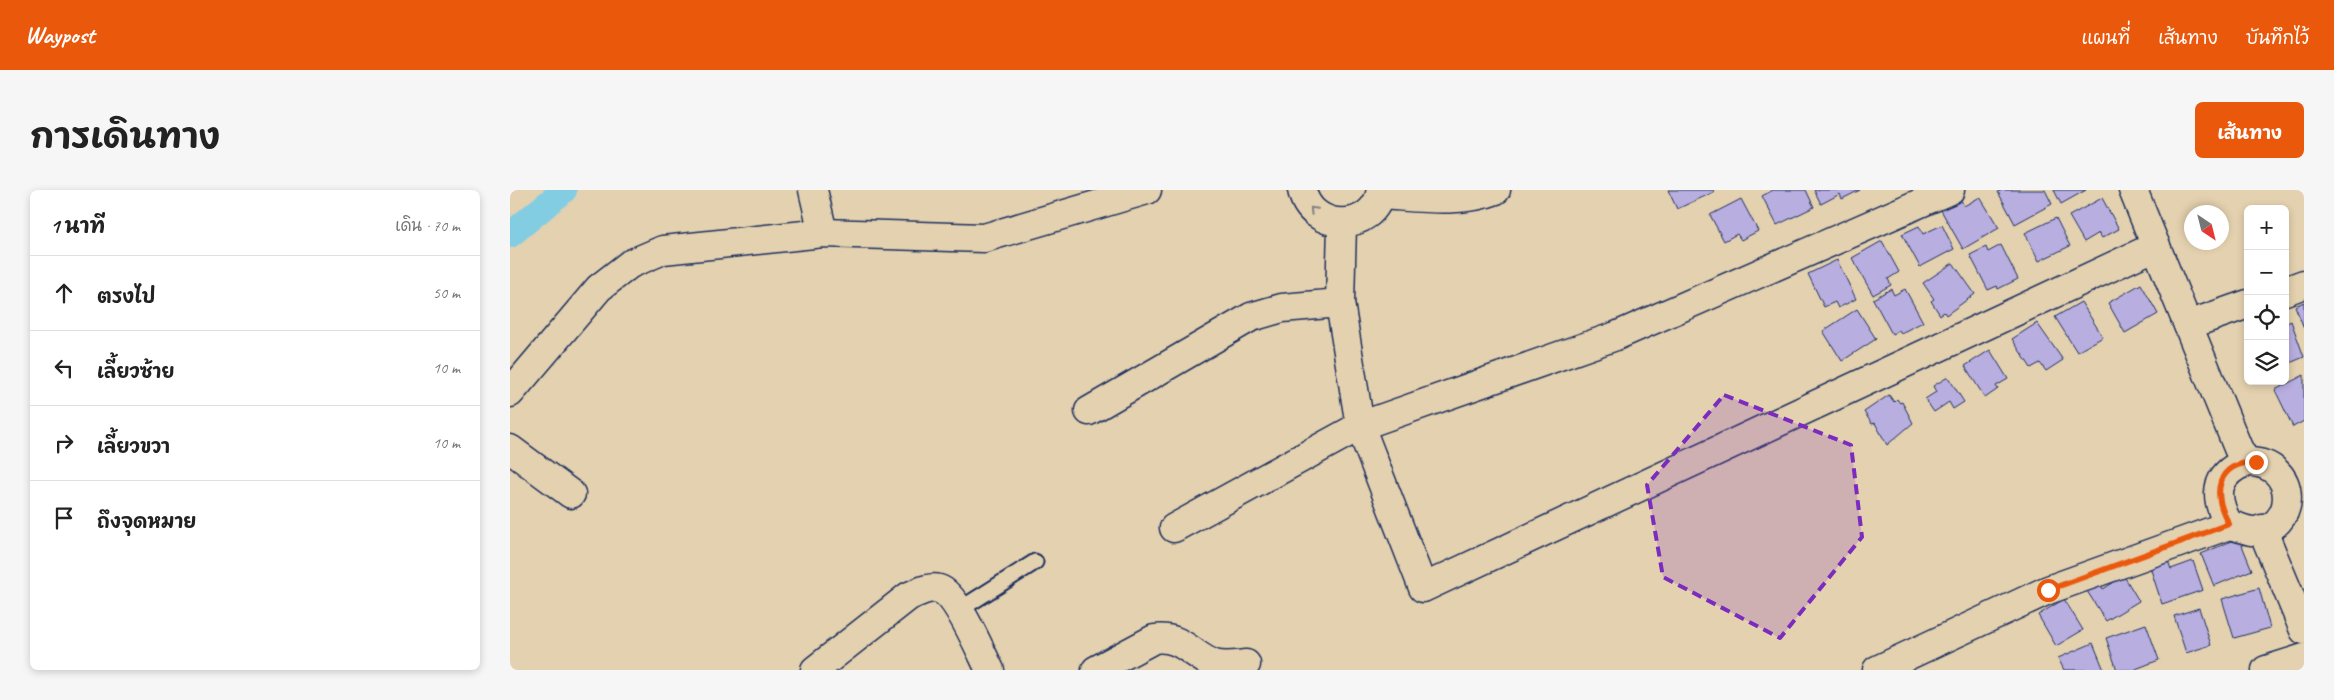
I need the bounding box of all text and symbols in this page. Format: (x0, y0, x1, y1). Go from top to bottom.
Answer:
text: Waypost (25, 20, 95, 50)
text: แผนที่ (2082, 27, 2130, 49)
text: เส้นทาง (2158, 27, 2218, 49)
text: บันทึกไว้ (2246, 27, 2309, 49)
button: เส้นทาง (2195, 102, 2304, 158)
text: การเดินทาง (30, 114, 220, 159)
north arrow (2184, 205, 2229, 250)
map controls (2244, 205, 2289, 385)
button: + (2244, 205, 2289, 250)
one-way arrow (1310, 207, 1319, 216)
text: 1 นาที (50, 213, 105, 239)
text: เดิน · 70 m (395, 216, 460, 236)
button: − (2244, 250, 2289, 295)
icon: ahead (50, 279, 78, 307)
text: 50 m (433, 283, 460, 303)
text: ตรงไป (97, 285, 155, 309)
button: locate (2244, 295, 2289, 340)
button: layers (2244, 340, 2289, 385)
icon: left (50, 354, 78, 382)
text: 10 m (433, 358, 460, 378)
text: เลี้ยวซ้าย (97, 360, 174, 384)
icon: right (50, 429, 78, 457)
text: 10 m (433, 433, 460, 453)
text: เลี้ยวขวา (97, 435, 170, 459)
route end (2245, 451, 2268, 474)
icon: arrive (50, 504, 78, 532)
text: ถึงจุดหมาย (97, 510, 196, 534)
route start (2037, 579, 2060, 602)

